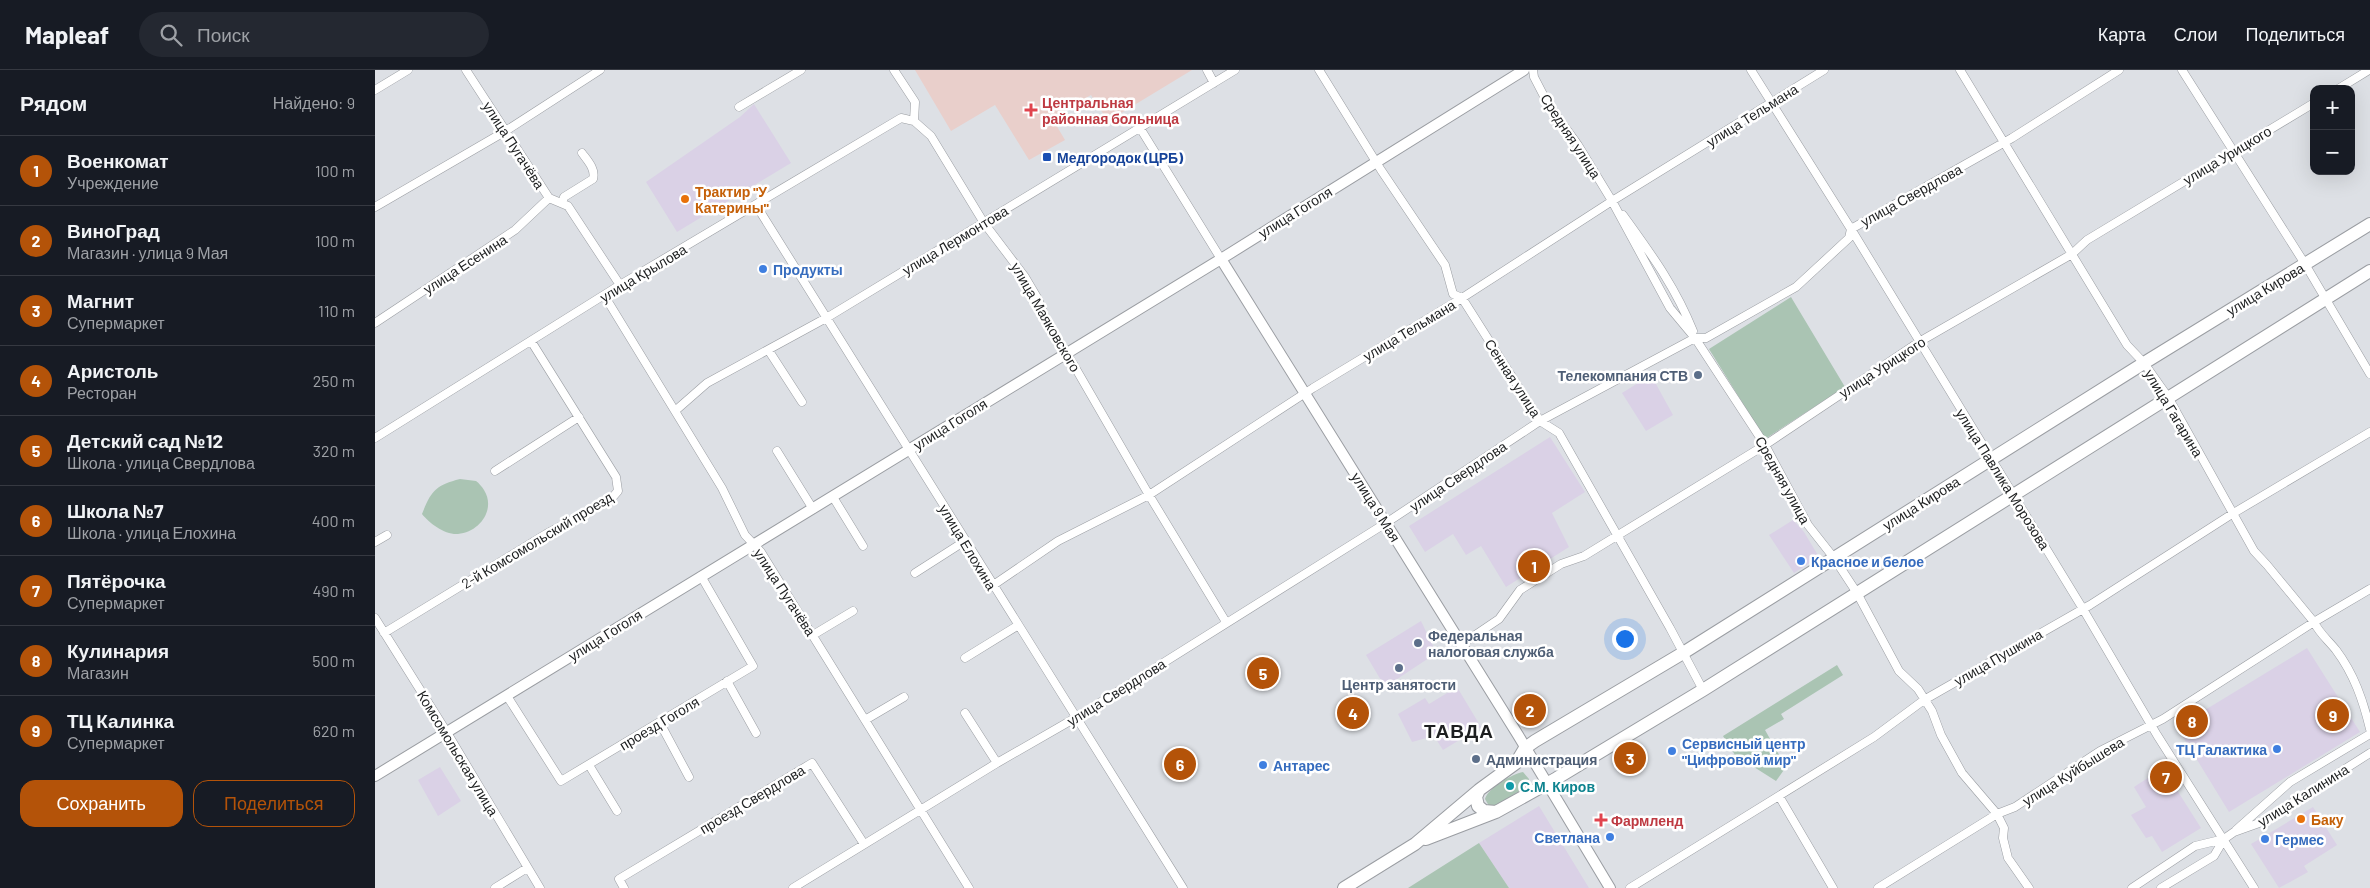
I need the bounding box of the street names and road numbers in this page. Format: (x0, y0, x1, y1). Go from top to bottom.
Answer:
street label: улица Тельмана (1703, 80, 1801, 150)
street label: Средняя улица (1537, 90, 1605, 182)
street label: улица Пугачёва (479, 98, 549, 192)
street label: улица Урицкого (2180, 122, 2274, 188)
street label: улица Свердлова (1857, 160, 1965, 230)
street label: улица Гоголя (1255, 183, 1335, 241)
street label: улица Лермонтова (899, 202, 1011, 278)
street label: улица Есенина (420, 231, 510, 297)
street label: улица Крылова (596, 240, 690, 306)
street label: улица Маяковского (1008, 259, 1084, 375)
street label: улица Кирова (2223, 259, 2307, 319)
street label: улица Тельмана (1360, 296, 1458, 364)
street label: улица Урицкого (1836, 333, 1929, 401)
street label: Сенная улица (1481, 336, 1545, 421)
street label: улица Гагарина (2141, 366, 2207, 460)
street label: улица Гоголя (910, 395, 990, 453)
street label: улица Павлика Морозова (1952, 405, 2054, 553)
street label: Средняя улица (1752, 433, 1814, 527)
street label: улица Свердлова (1406, 437, 1510, 515)
street label: улица 9 Мая (1348, 469, 1404, 545)
street label: улица Кирова (1879, 472, 1963, 534)
street label: 2-й Комсомольский проезд (458, 488, 616, 592)
street label: улица Елохина (936, 501, 1000, 593)
street label: улица Пугачёва (750, 545, 820, 639)
street label: улица Гоголя (565, 606, 645, 664)
street label: улица Пушкина (1951, 625, 2045, 689)
street label: улица Свердлова (1063, 655, 1169, 729)
street label: Комсомольская улица (414, 687, 502, 819)
street label: проезд Гоголя (616, 692, 702, 754)
street label: улица Куйбышева (2019, 733, 2127, 809)
street label: улица Калинина (2254, 760, 2352, 830)
street label: проезд Свердлова (696, 761, 808, 837)

